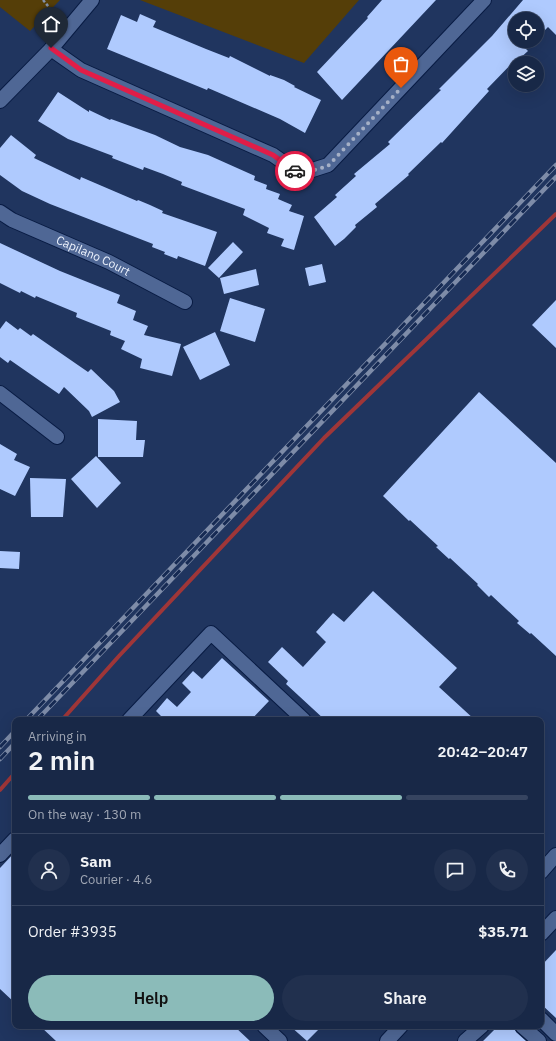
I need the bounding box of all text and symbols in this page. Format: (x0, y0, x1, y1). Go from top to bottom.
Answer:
pin (34, 7.0, 68, 48)
map controls (508, 12, 544, 92)
button: locate (508, 12, 544, 48)
icon: home (40, 13, 62, 35)
pin (384, 47, 418, 88)
icon: bag (390, 53, 412, 75)
button: layers (508, 56, 544, 92)
courier (275, 151, 315, 191)
icon: car (284, 160, 306, 182)
street label: Capilano Court (54, 232, 133, 279)
text: Arriving in (28, 728, 87, 745)
text: 20:42–20:47 (438, 742, 528, 761)
text: 2 min (28, 743, 95, 777)
text: On the way · 130 m (28, 806, 141, 823)
button: person (28, 849, 70, 891)
button: chat (434, 849, 476, 891)
button: phone (486, 849, 528, 891)
text: Sam (80, 852, 111, 871)
text: Courier · 4.6 (80, 871, 152, 888)
text: Order #3935 (28, 922, 117, 941)
text: $35.71 (478, 922, 528, 941)
button: Help (28, 975, 274, 1021)
button: Share (282, 975, 528, 1021)

